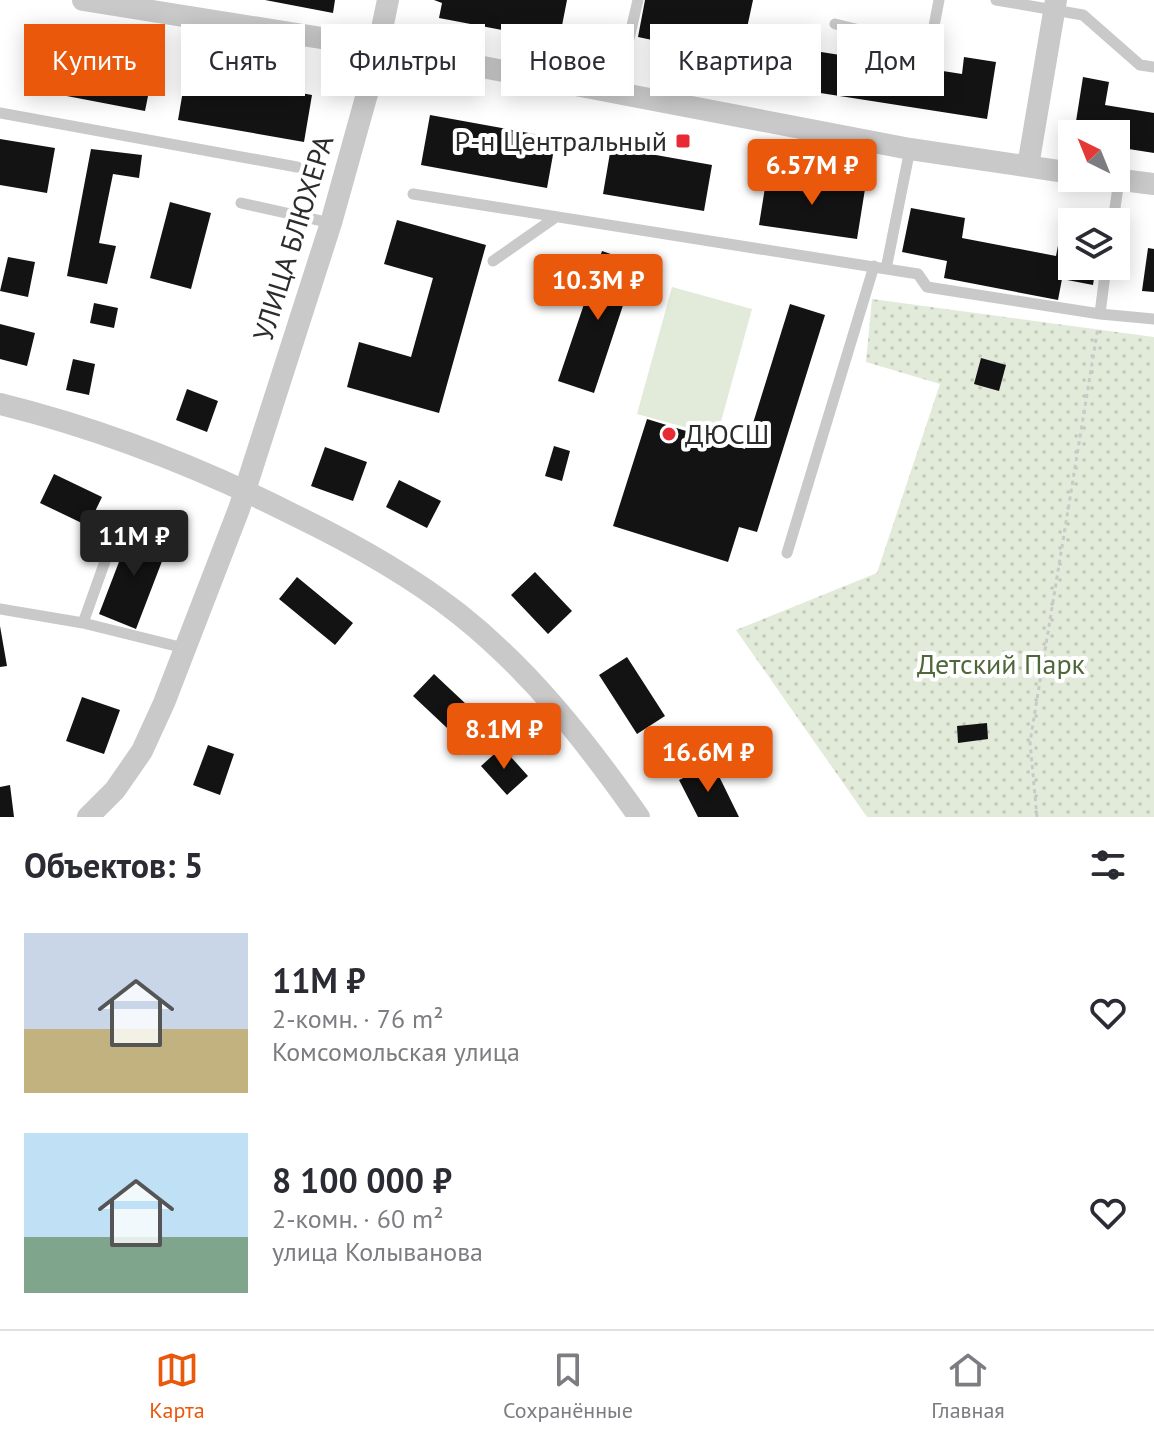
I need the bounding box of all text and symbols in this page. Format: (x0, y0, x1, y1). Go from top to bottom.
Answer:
chip: Купить (24, 24, 165, 96)
chip: Снять (181, 24, 305, 96)
chip: Фильтры (321, 24, 485, 96)
chip: Новое (501, 24, 634, 96)
chip: Квартира (650, 24, 821, 96)
chip: Дом (837, 24, 944, 96)
north arrow (1058, 120, 1130, 192)
map controls (1058, 120, 1130, 280)
place label: Р-н Центральный (455, 122, 667, 159)
street label: УЛИЦА БЛЮХЕРА (244, 130, 342, 345)
marker: Р-н Центральный (674, 132, 692, 150)
pin: 6.57M ₽ (738, 139, 886, 207)
text: 6.57M ₽ (766, 148, 858, 181)
button: layers (1058, 208, 1130, 280)
pin: 10.3M ₽ (524, 254, 672, 322)
text: 10.3M ₽ (552, 263, 644, 296)
place label: ДЮСШ (685, 415, 769, 452)
marker: ДЮСШ (660, 425, 678, 443)
pin: 11M ₽ (78, 510, 190, 578)
text: 11M ₽ (98, 519, 170, 552)
park label: Детский Парк (917, 645, 1086, 682)
pin: 8.1M ₽ (439, 703, 569, 771)
text: 8.1M ₽ (465, 712, 543, 745)
pin: 16.6M ₽ (634, 726, 782, 794)
text: 16.6M ₽ (662, 735, 754, 768)
text: Объектов: 5 (24, 843, 203, 887)
icon: filters (1086, 843, 1130, 887)
text: 11M ₽ (272, 958, 366, 1002)
icon: home (88, 965, 184, 1061)
icon: heart (1086, 991, 1130, 1035)
text: 2-комн. · 76 m² (272, 1002, 443, 1035)
text: Комсомольская улица (272, 1035, 520, 1068)
text: 8 100 000 ₽ (272, 1158, 452, 1202)
icon: home (88, 1165, 184, 1261)
icon: heart (1086, 1191, 1130, 1235)
text: 2-комн. · 60 m² (272, 1202, 443, 1235)
text: улица Колыванова (272, 1235, 483, 1268)
tab: Карта (149, 1348, 205, 1424)
tab: Сохранённые (503, 1348, 633, 1424)
tab: Главная (931, 1348, 1005, 1424)

